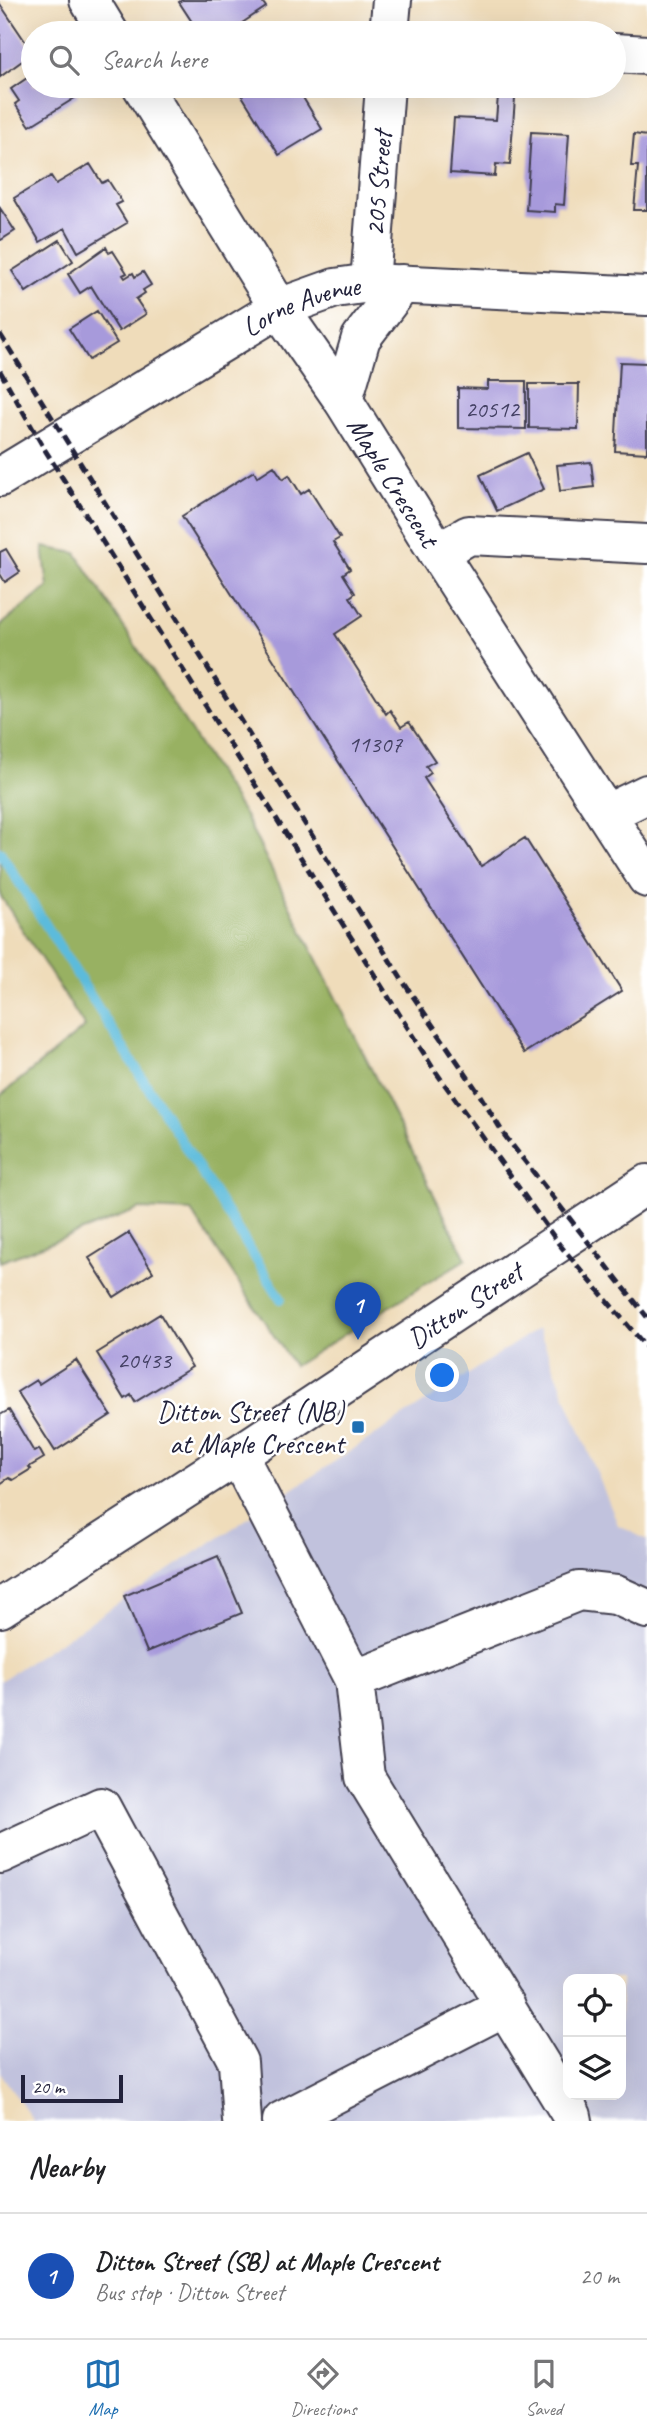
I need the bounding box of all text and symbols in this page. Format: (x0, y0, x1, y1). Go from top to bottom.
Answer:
search box (21, 21, 626, 98)
icon: search (45, 41, 83, 79)
text: Search here (101, 43, 207, 76)
street label: 205 Street (356, 126, 399, 237)
street label: Lorne Avenue (235, 267, 364, 344)
house number: 20512 (465, 394, 521, 424)
street label: Maple Crescent (340, 410, 449, 555)
house number: 11307 (348, 729, 403, 759)
street label: Ditton Street (401, 1252, 532, 1355)
pin: 1 (335, 1282, 381, 1340)
house number: 20433 (117, 1345, 173, 1375)
your location (425, 1358, 459, 1392)
place label: Ditton Street (NB) at Maple Crescent (157, 1394, 347, 1461)
marker: Ditton Street (NB) at Maple Crescent (350, 1419, 366, 1435)
map controls (563, 1974, 626, 2100)
button: locate (563, 1974, 626, 2037)
button: layers (563, 2037, 626, 2100)
scale bar (21, 2072, 122, 2104)
text: 20 m (32, 2075, 64, 2099)
text: Nearby (28, 2148, 104, 2186)
text: Ditton Street (SB) at Maple Crescent (95, 2245, 439, 2278)
text: 1 (46, 2262, 56, 2291)
text: 20 m (580, 2262, 619, 2291)
text: Bus stop · Ditton Street (95, 2278, 284, 2307)
tab: Map (84, 2355, 122, 2421)
tab: Directions (290, 2355, 357, 2421)
tab: Saved (525, 2355, 563, 2421)

